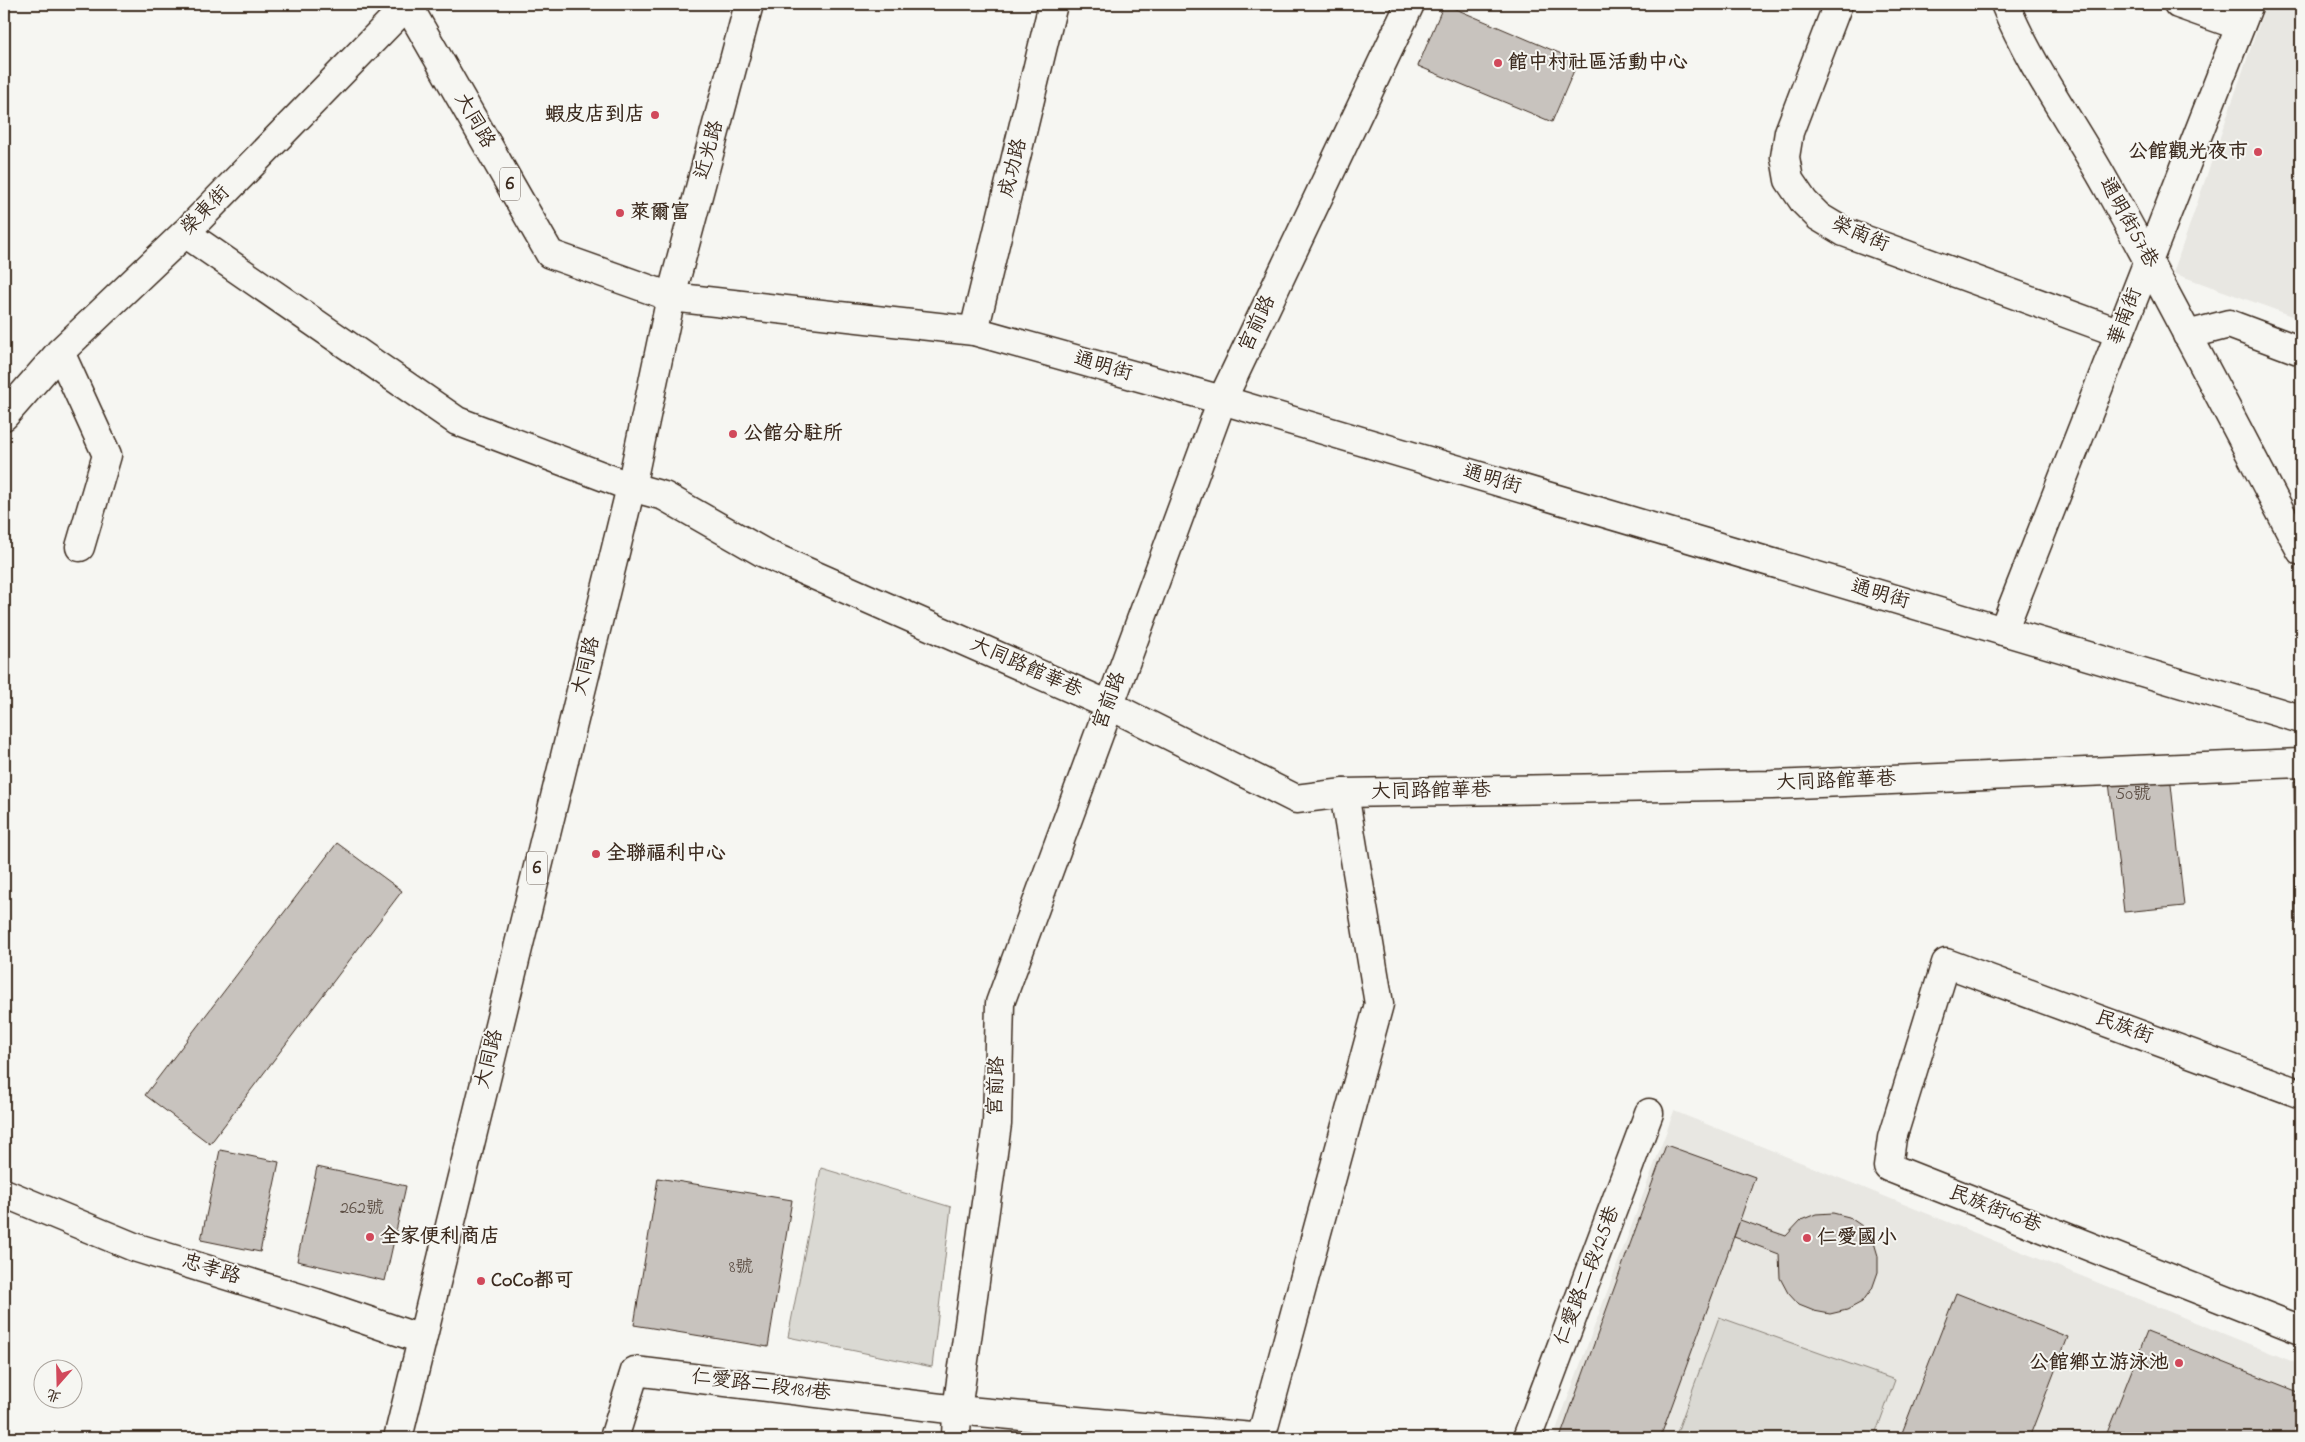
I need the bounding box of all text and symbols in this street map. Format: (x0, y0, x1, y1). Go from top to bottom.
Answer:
place label: 館中村社區活動中心 (1508, 49, 1688, 78)
marker: 館中村社區活動中心 (1492, 57, 1504, 69)
street label: 大同路 (446, 88, 502, 155)
place label: 蝦皮店到店 (545, 101, 645, 130)
marker: 蝦皮店到店 (649, 109, 661, 121)
street label: 近光路 (688, 116, 732, 183)
street label: 成功路 (993, 134, 1036, 201)
place label: 公館觀光夜市 (2128, 138, 2248, 167)
marker: 公館觀光夜市 (2252, 146, 2264, 158)
road number: 6 (500, 168, 520, 200)
street label: 通明街57巷 (2091, 172, 2165, 274)
street label: 榮東街 (175, 179, 237, 243)
place label: 萊爾富 (630, 199, 690, 228)
marker: 萊爾富 (614, 207, 626, 219)
street label: 榮南街 (1827, 210, 1893, 260)
street label: 華南街 (2102, 284, 2150, 350)
street label: 宮前路 (1232, 290, 1284, 357)
street label: 通明街 (1070, 345, 1136, 389)
place label: 公館分駐所 (743, 420, 843, 449)
marker: 公館分駐所 (727, 428, 739, 440)
street label: 通明街 (1459, 458, 1525, 502)
street label: 通明街 (1847, 573, 1913, 617)
street label: 大同路館華巷 (965, 630, 1088, 706)
street label: 大同路 (566, 632, 609, 699)
street label: 宮前路 (1086, 667, 1134, 734)
street label: 大同路館華巷 (1776, 765, 1897, 799)
street label: 大同路館華巷 (1371, 776, 1492, 808)
house number: 50號 (2115, 782, 2151, 808)
place label: 全聯福利中心 (606, 840, 726, 869)
marker: 全聯福利中心 (590, 848, 602, 860)
road number: 6 (527, 851, 547, 884)
street label: 民族街 (2091, 1004, 2157, 1052)
street label: 大同路 (469, 1025, 512, 1092)
street label: 宮前路 (981, 1055, 1013, 1116)
street label: 民族街46巷 (1945, 1179, 2046, 1241)
house number: 262號 (340, 1196, 384, 1222)
street label: 仁愛路二段125巷 (1548, 1201, 1628, 1350)
place label: 全家便利商店 (380, 1223, 500, 1252)
place label: 仁愛國小 (1817, 1224, 1897, 1253)
marker: 全家便利商店 (364, 1231, 376, 1243)
marker: 仁愛國小 (1801, 1232, 1813, 1244)
street label: 忠孝路 (178, 1247, 245, 1293)
house number: 8號 (729, 1255, 753, 1281)
place label: CoCo都可 (491, 1267, 574, 1296)
marker: CoCo都可 (475, 1275, 487, 1287)
place label: 公館鄉立游泳池 (2029, 1349, 2169, 1378)
marker: 公館鄉立游泳池 (2173, 1357, 2185, 1369)
north arrow (32, 1360, 82, 1410)
street label: 仁愛路二段181巷 (690, 1363, 833, 1409)
text: 北 (44, 1383, 64, 1407)

